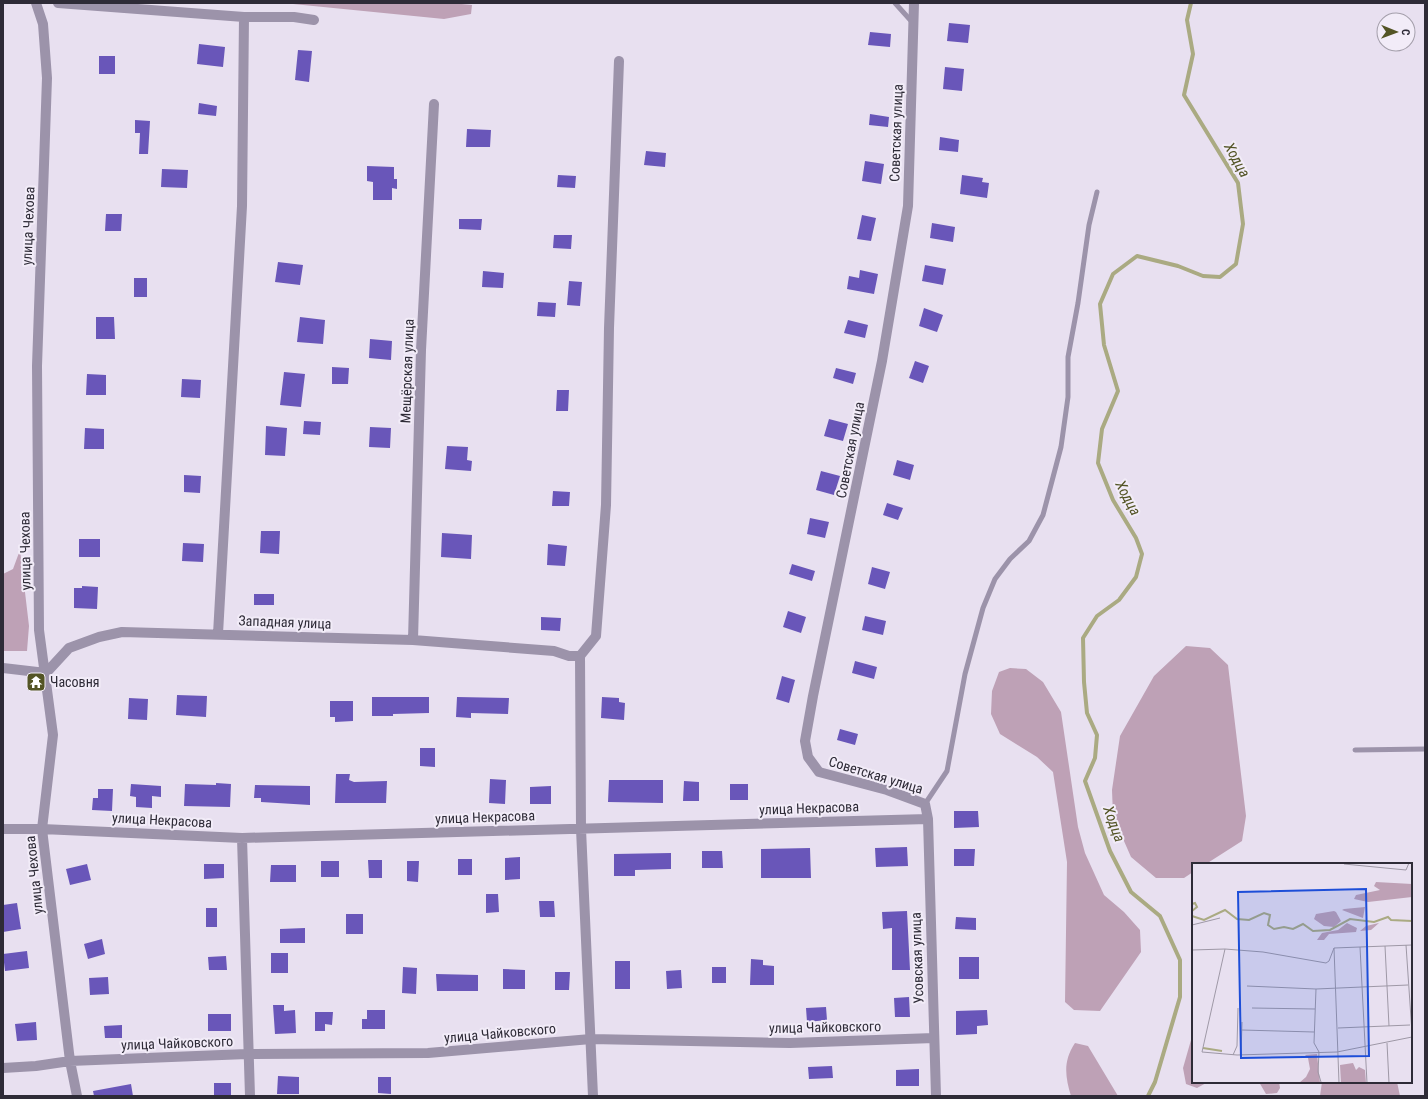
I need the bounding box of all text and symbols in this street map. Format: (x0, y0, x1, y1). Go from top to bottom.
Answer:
north arrow (1376, 12, 1416, 52)
text: С (1399, 29, 1412, 35)
street label: Советская улица (886, 84, 906, 182)
water label: Ходца (1220, 139, 1254, 181)
street label: улица Чехова (19, 186, 37, 266)
street label: Мещёрская улица (397, 318, 417, 424)
street label: Советская улица (833, 401, 867, 499)
water label: Ходца (1111, 477, 1145, 519)
street label: улица Чехова (16, 511, 34, 591)
street label: Западная улица (238, 612, 332, 632)
temple icon: Часовня (25, 671, 47, 693)
place label: Часовня (50, 674, 100, 690)
street label: Советская улица (827, 753, 925, 797)
street label: улица Некрасова (759, 798, 859, 818)
water label: Ходца (1099, 803, 1129, 845)
street label: улица Некрасова (435, 807, 535, 827)
street label: улица Некрасова (112, 809, 212, 831)
street label: улица Чехова (22, 835, 46, 915)
inset map (1192, 863, 1412, 1083)
street label: Усовская улица (907, 912, 927, 1004)
street label: улица Чайковского (769, 1018, 881, 1036)
street label: улица Чайковского (443, 1020, 557, 1046)
street label: улица Чайковского (121, 1033, 233, 1053)

